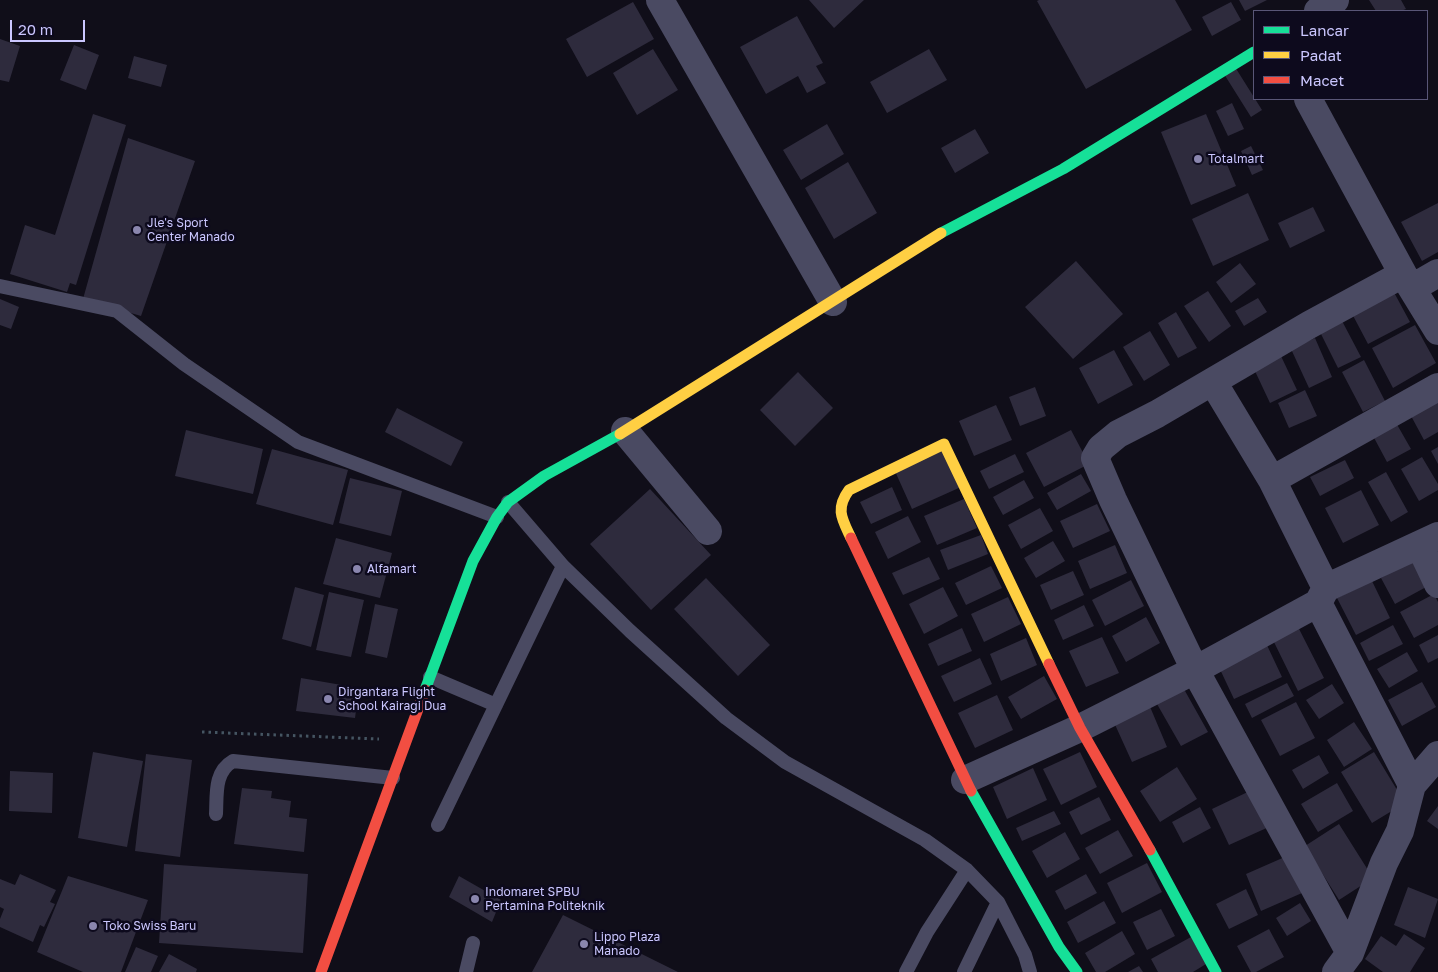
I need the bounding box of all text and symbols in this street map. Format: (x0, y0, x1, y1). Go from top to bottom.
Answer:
scale bar (12, 10, 88, 42)
legend (1253, 10, 1428, 100)
text: 20 m (18, 20, 53, 38)
text: Lancar (1300, 21, 1349, 39)
text: Padat (1300, 46, 1342, 64)
text: Macet (1300, 71, 1344, 89)
place label: Totalmart (1208, 152, 1264, 166)
marker: Totalmart (1192, 153, 1204, 165)
place label: Jle's Sport Center Manado (147, 216, 235, 244)
marker: Jle's Sport Center Manado (131, 224, 143, 236)
place label: Alfamart (367, 562, 416, 576)
marker: Alfamart (351, 563, 363, 575)
place label: Dirgantara Flight School Kairagi Dua (338, 685, 446, 713)
marker: Dirgantara Flight School Kairagi Dua (322, 693, 334, 705)
place label: Indomaret SPBU Pertamina Politeknik (485, 885, 605, 913)
marker: Indomaret SPBU Pertamina Politeknik (469, 893, 481, 905)
place label: Toko Swiss Baru (103, 919, 196, 933)
marker: Toko Swiss Baru (87, 920, 99, 932)
place label: Lippo Plaza Manado (594, 930, 660, 958)
marker: Lippo Plaza Manado (578, 938, 590, 950)

